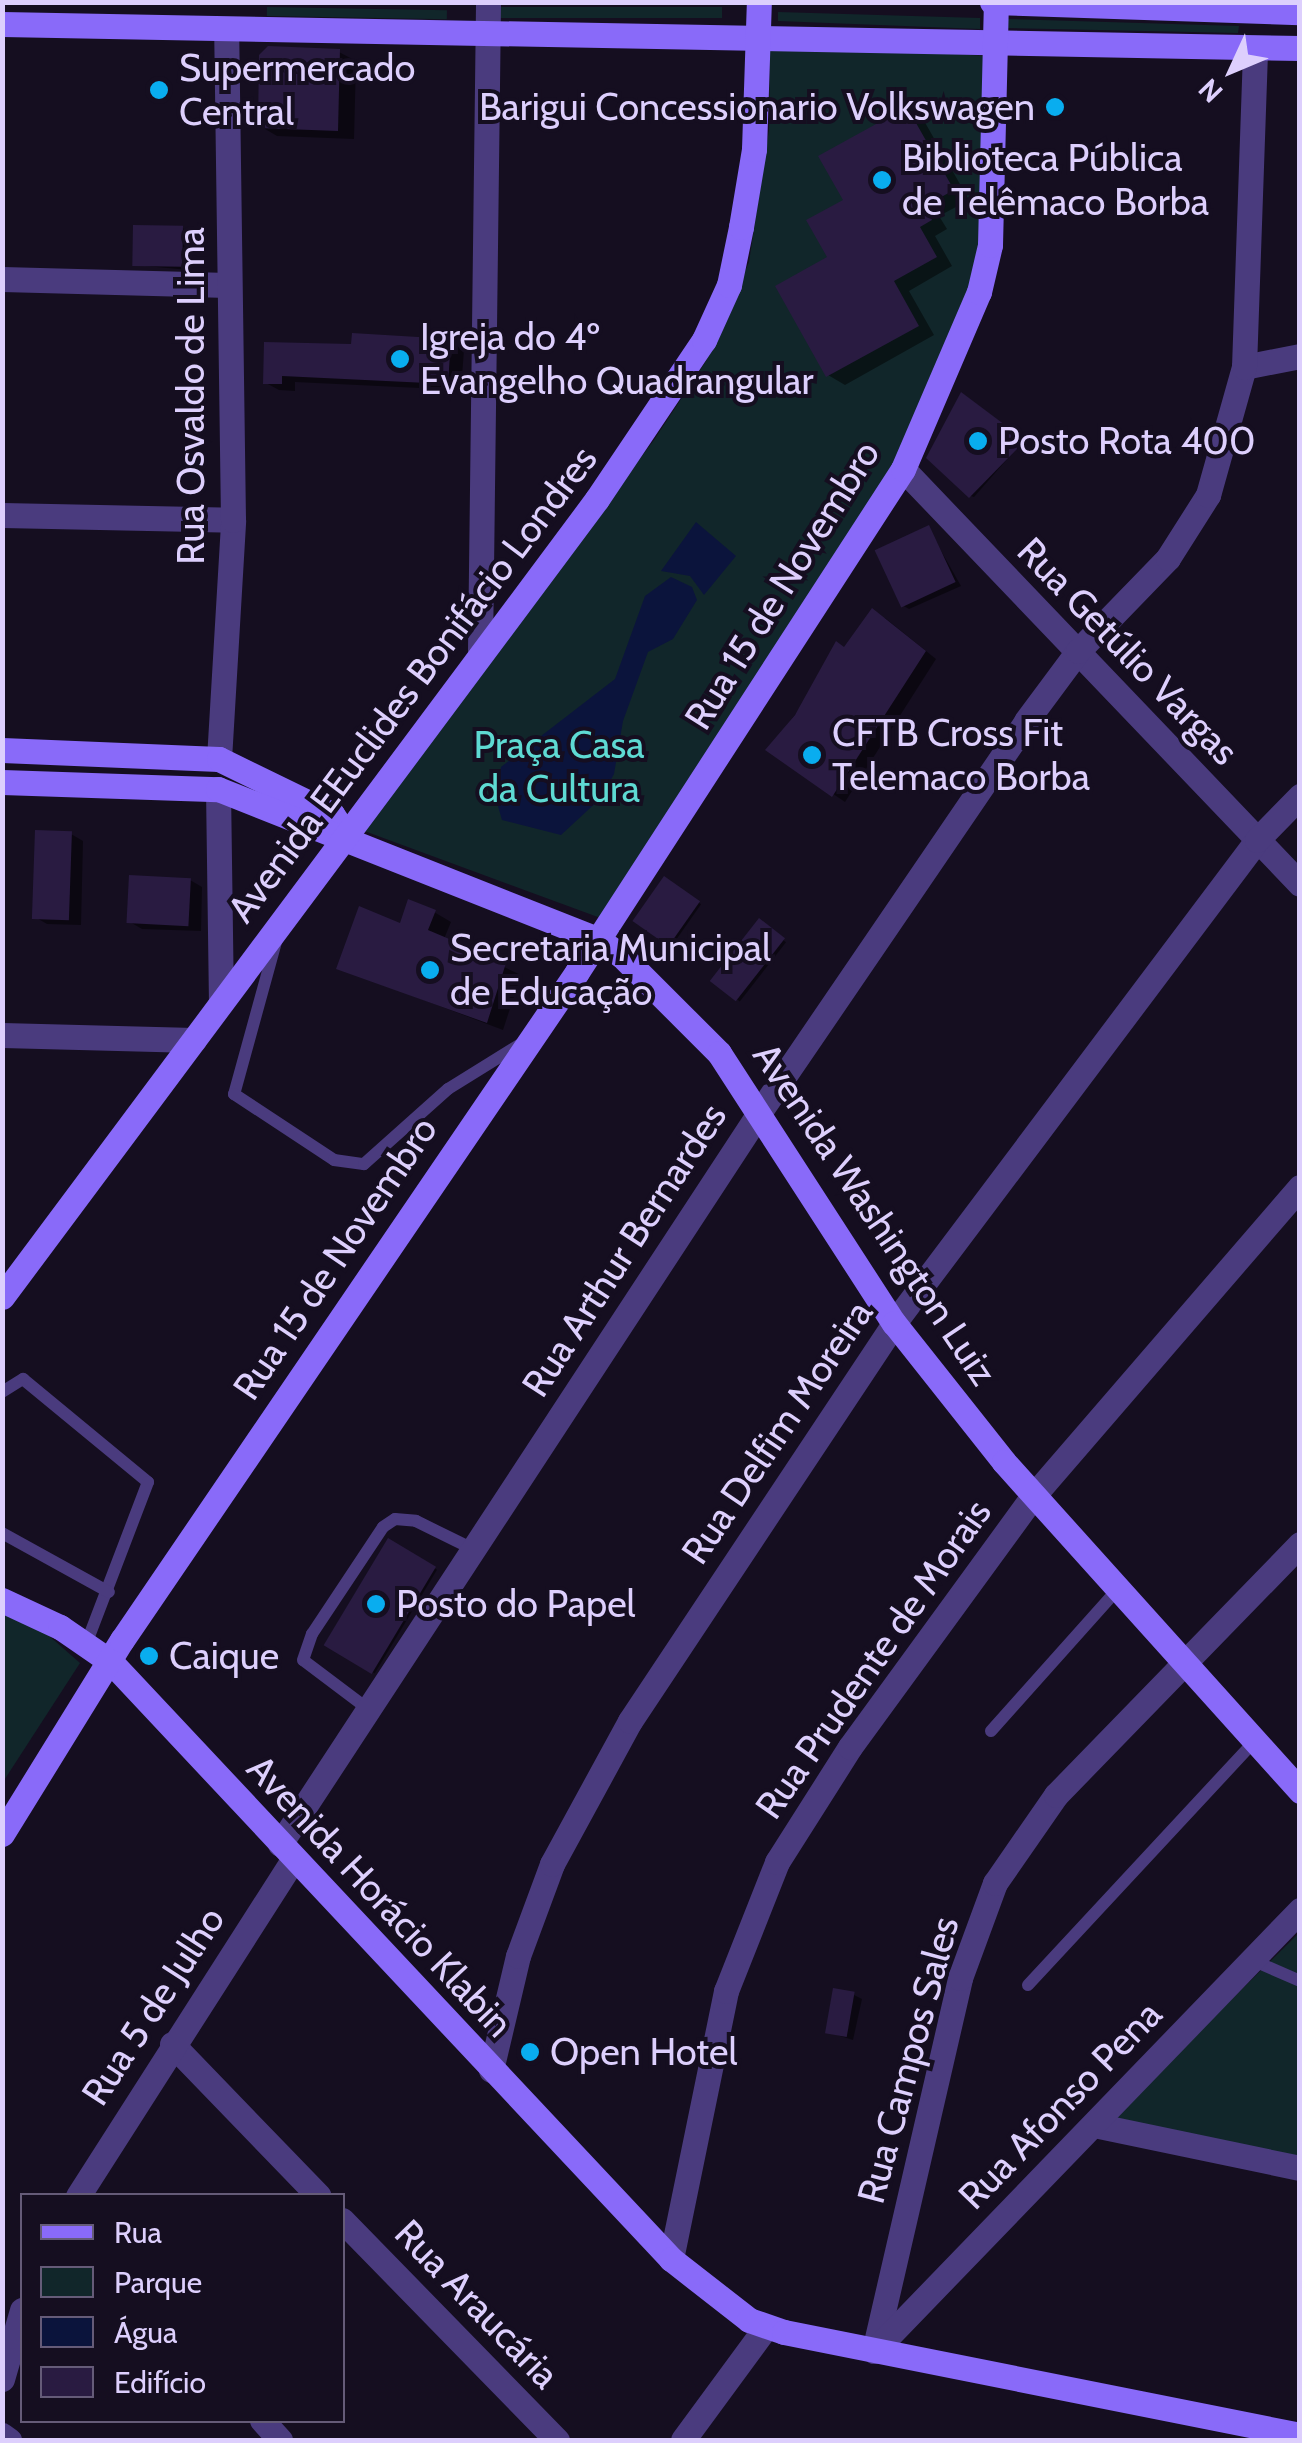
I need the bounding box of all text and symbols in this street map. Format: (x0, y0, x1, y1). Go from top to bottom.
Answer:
north arrow (1182, 20, 1282, 120)
place label: Supermercado Central (179, 45, 415, 134)
text: N (1191, 72, 1230, 110)
marker: Supermercado Central (148, 79, 170, 101)
place label: Barigui Concessionario Volkswagen (479, 84, 1035, 130)
marker: Barigui Concessionario Volkswagen (1044, 96, 1066, 118)
place label: Biblioteca Pública de Telêmaco Borba (902, 135, 1209, 224)
marker: Biblioteca Pública de Telêmaco Borba (871, 169, 893, 191)
street label: Rua Osvaldo de Lima (168, 227, 214, 565)
place label: Igreja do 4º Evangelho Quadrangular (420, 314, 813, 404)
marker: Igreja do 4º Evangelho Quadrangular (389, 348, 411, 370)
place label: Posto Rota 400 (998, 418, 1255, 464)
marker: Posto Rota 400 (967, 430, 989, 452)
street label: Rua 15 de Novembro (675, 432, 889, 738)
street label: Avenida EEuclides Bonifácio Londres (218, 437, 606, 931)
street label: Rua Getúlio Vargas (1008, 528, 1248, 774)
place label: CFTB Cross Fit Telemaco Borba (832, 710, 1090, 799)
park label: Praça Casa da Cultura (473, 722, 645, 812)
marker: CFTB Cross Fit Telemaco Borba (801, 744, 823, 766)
place label: Secretaria Municipal de Educação (450, 925, 771, 1014)
marker: Secretaria Municipal de Educação (419, 959, 441, 981)
street label: Avenida Washington Luiz (744, 1035, 1006, 1393)
street label: Rua Arthur Bernardes (512, 1095, 736, 1405)
street label: Rua 15 de Novembro (224, 1108, 446, 1408)
street label: Rua Delfim Moreira (672, 1292, 882, 1572)
street label: Rua Prudente de Morais (746, 1491, 1000, 1827)
place label: Posto do Papel (396, 1581, 636, 1627)
marker: Posto do Papel (365, 1593, 387, 1615)
place label: Caique (169, 1633, 279, 1679)
marker: Caique (138, 1645, 160, 1667)
street label: Avenida Horácio Klabin (238, 1746, 522, 2046)
street label: Rua 5 de Julho (72, 1898, 234, 2114)
street label: Rua Campos Sales (848, 1912, 968, 2208)
street label: Rua Afonso Pena (949, 1991, 1171, 2219)
place label: Open Hotel (550, 2029, 737, 2075)
marker: Open Hotel (519, 2041, 541, 2063)
legend (20, 2193, 345, 2423)
street label: Rua Araucária (385, 2210, 569, 2398)
text: Rua (114, 2214, 162, 2251)
text: Parque (114, 2264, 202, 2301)
text: Água (114, 2314, 177, 2351)
text: Edifício (114, 2364, 206, 2401)

